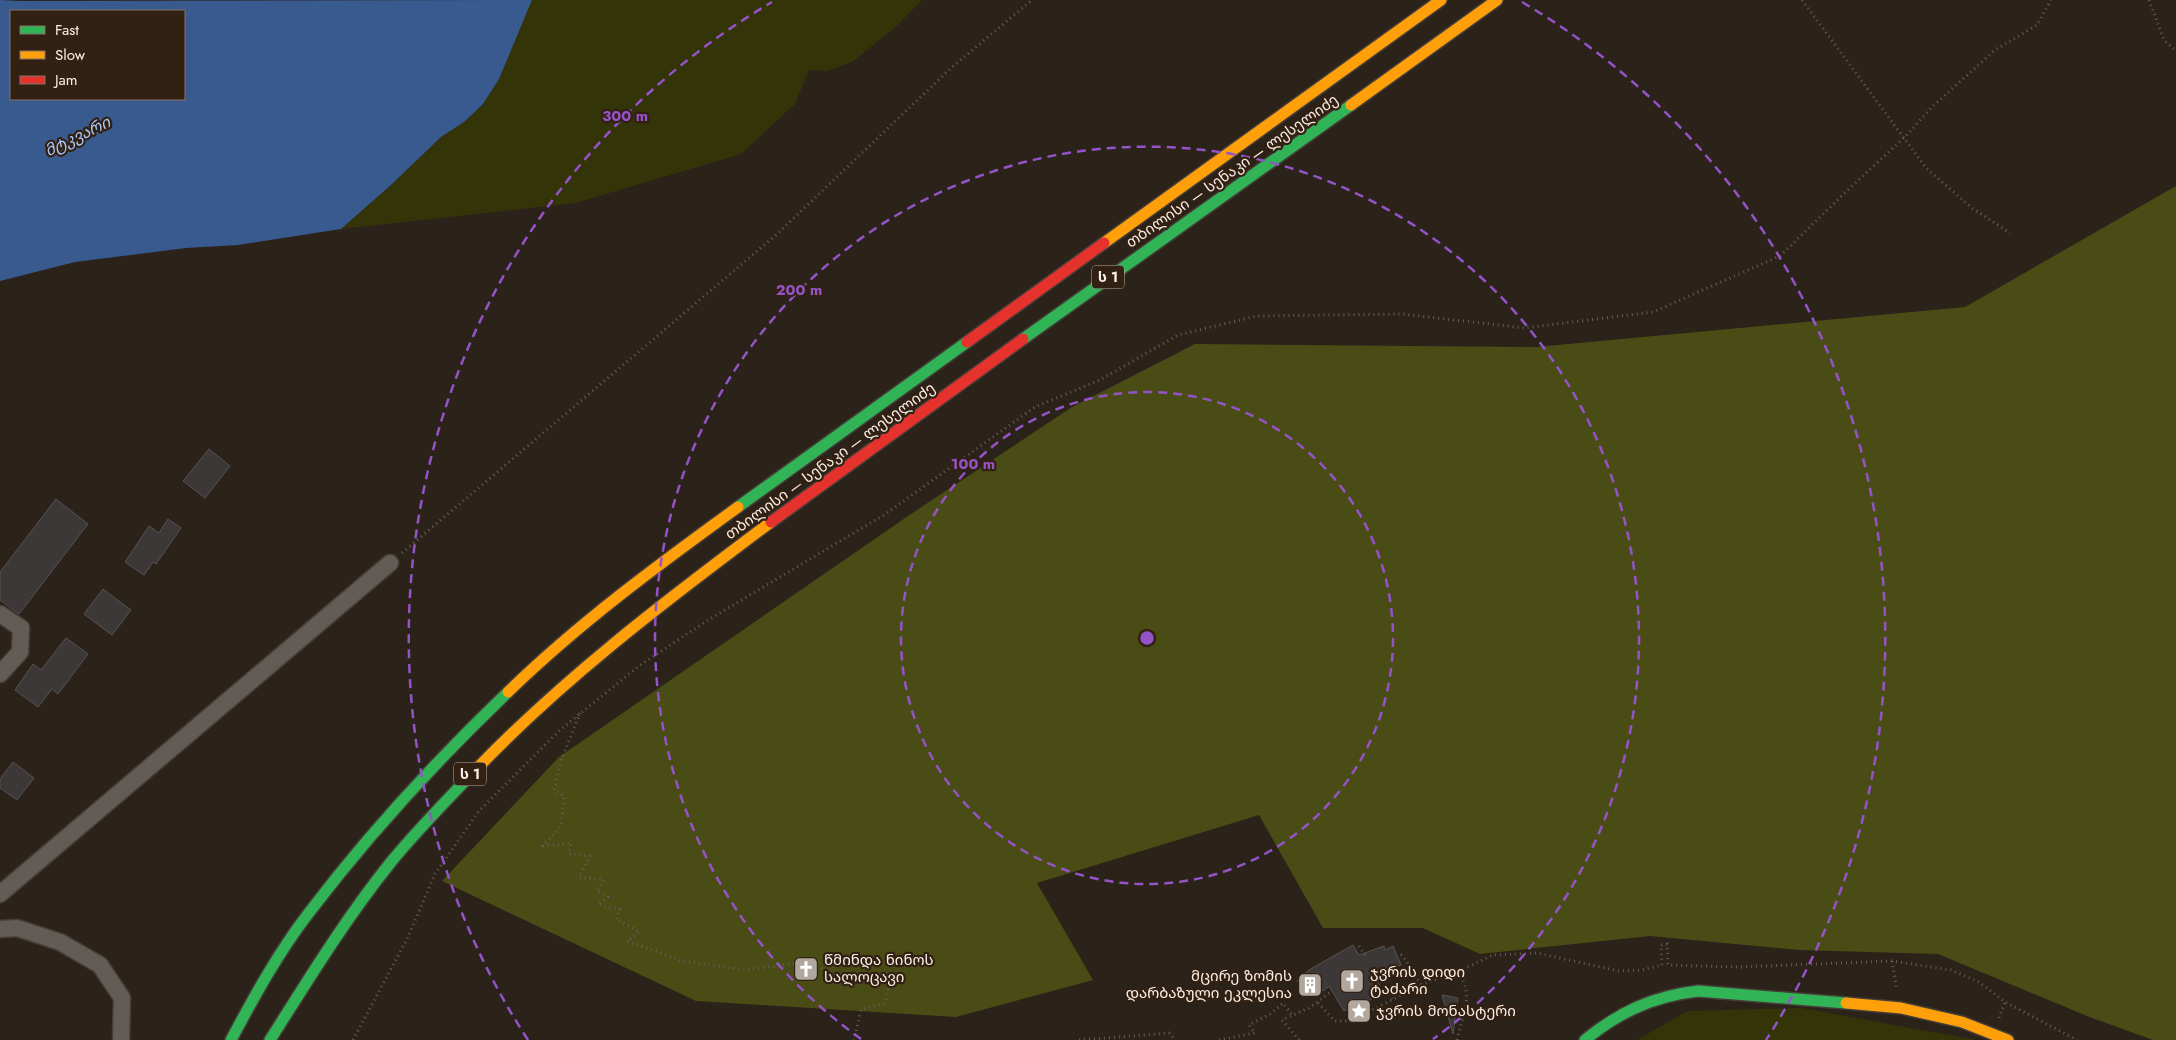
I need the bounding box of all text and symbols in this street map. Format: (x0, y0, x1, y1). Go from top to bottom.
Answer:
legend (10, 10, 185, 100)
text: Fast (55, 19, 79, 41)
text: Slow (55, 44, 86, 66)
text: Jam (53, 69, 78, 91)
street label: თბილისი — სენაკი — ლესელიძე (1121, 89, 1343, 253)
text: 300 m (602, 105, 648, 127)
water label: მტკვარი (40, 110, 115, 162)
road number: ს 1 (1092, 266, 1124, 288)
text: 200 m (776, 279, 822, 301)
street label: თბილისი — სენაკი — ლესელიძე (720, 377, 940, 545)
text: 100 m (951, 453, 995, 475)
centre of rings (1138, 629, 1156, 647)
road number: ს 1 (454, 762, 486, 786)
place label: წმინდა ნინოს სალოცავი (824, 949, 934, 988)
church icon: წმინდა ნინოს სალოცავი (793, 956, 819, 982)
place label: ჯვრის დიდი ტაძარი (1370, 961, 1465, 1000)
place label: მცირე ზომის დარბაზული ეკლესია (1126, 965, 1292, 1004)
church icon: ჯვრის დიდი ტაძარი (1339, 968, 1365, 994)
building icon: მცირე ზომის დარბაზული ეკლესია (1297, 972, 1323, 998)
place icon: ჯვრის მონასტერი (1346, 998, 1372, 1024)
place label: ჯვრის მონასტერი (1376, 1000, 1516, 1022)

